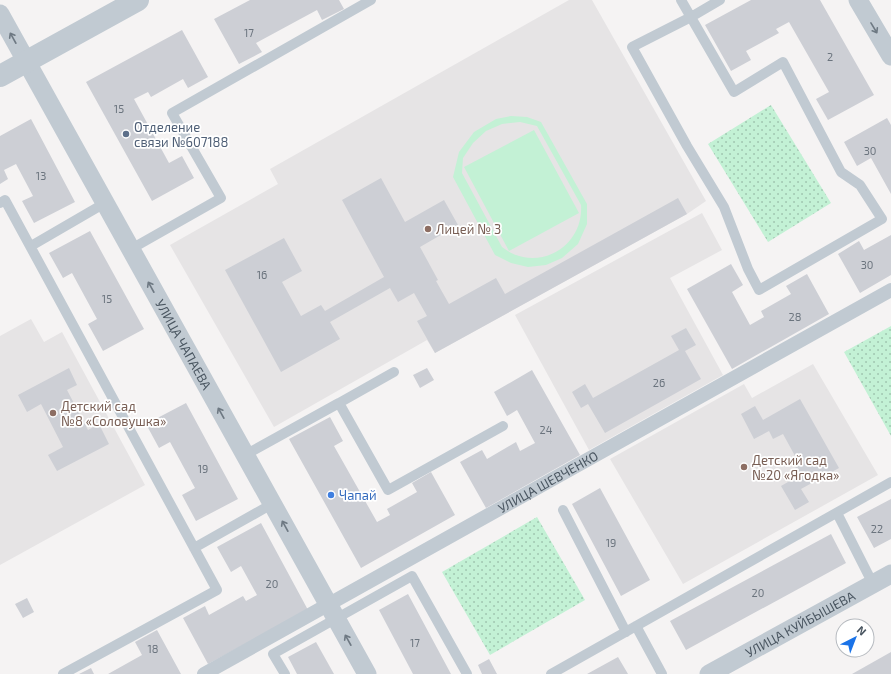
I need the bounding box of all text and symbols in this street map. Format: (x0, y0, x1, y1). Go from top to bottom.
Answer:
one-way arrow (871, 22, 879, 34)
house number: 17 (244, 26, 254, 39)
one-way arrow (9, 32, 16, 44)
house number: 2 (827, 50, 833, 63)
house number: 15 (114, 102, 124, 115)
place label: Отделение связи №607188 (134, 119, 228, 150)
marker: Отделение связи №607188 (121, 129, 131, 139)
house number: 30 (864, 144, 876, 157)
house number: 13 (36, 169, 46, 182)
place label: Лицей № 3 (436, 221, 501, 237)
marker: Лицей № 3 (423, 224, 433, 234)
house number: 30 (861, 258, 873, 271)
house number: 16 (257, 268, 267, 281)
one-way arrow (147, 281, 155, 293)
house number: 15 (102, 292, 112, 305)
street label: УЛИЦА ЧАПАЕВА (152, 296, 215, 392)
house number: 28 (789, 310, 801, 323)
house number: 26 (653, 376, 665, 389)
place label: Детский сад №8 «Соловушка» (61, 398, 166, 429)
one-way arrow (217, 407, 225, 419)
marker: Детский сад №8 «Соловушка» (48, 408, 58, 418)
house number: 24 (540, 423, 553, 436)
street label: УЛИЦА ШЕВЧЕНКО (495, 447, 601, 516)
place label: Детский сад №20 «Ягодка» (752, 452, 839, 483)
house number: 19 (198, 462, 208, 475)
marker: Детский сад №20 «Ягодка» (739, 462, 749, 472)
place label: Чапай (339, 487, 377, 503)
marker: Чапай (326, 490, 336, 500)
one-way arrow (280, 520, 288, 532)
house number: 22 (871, 522, 883, 535)
house number: 19 (606, 536, 616, 549)
house number: 20 (266, 577, 278, 590)
house number: 20 (752, 586, 764, 599)
street label: УЛИЦА КУЙБЫШЕВА (743, 587, 858, 660)
north arrow (835, 618, 875, 658)
text: N (855, 623, 869, 638)
one-way arrow (343, 634, 351, 646)
house number: 17 (410, 636, 420, 649)
house number: 18 (147, 642, 159, 655)

